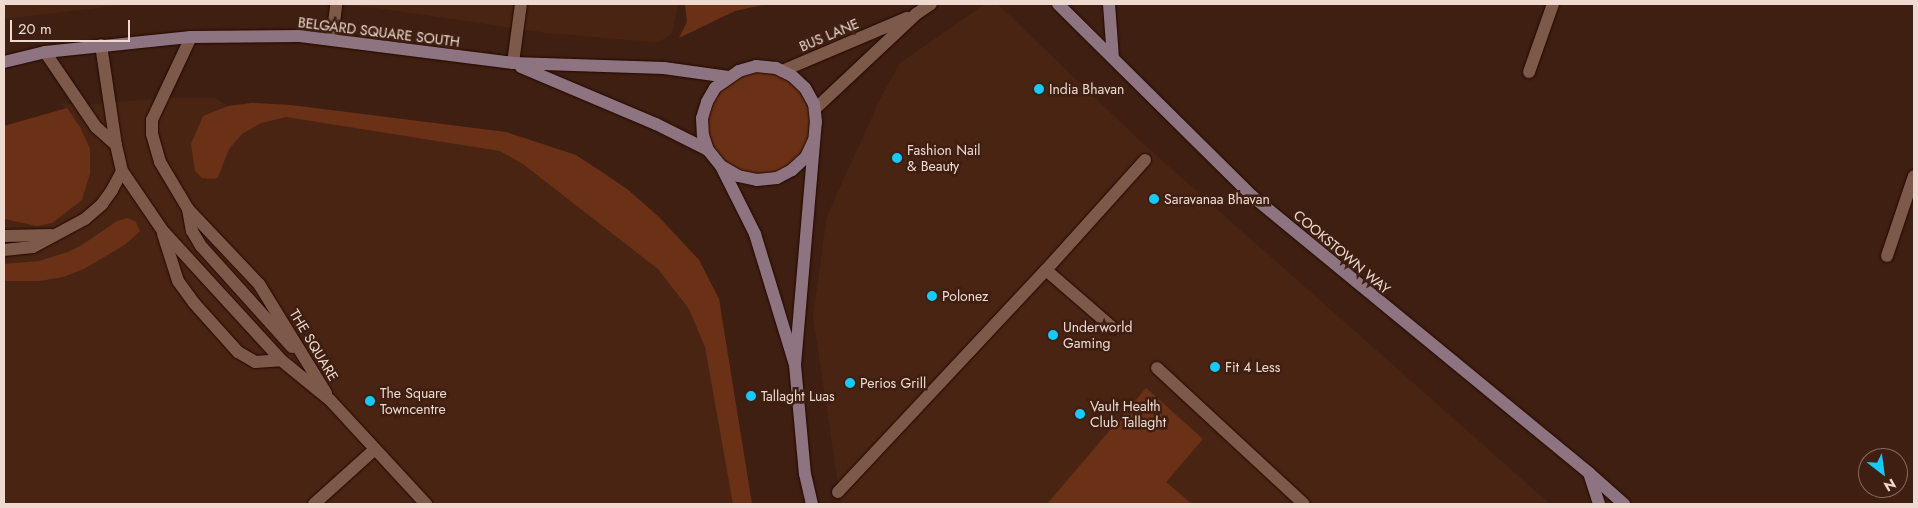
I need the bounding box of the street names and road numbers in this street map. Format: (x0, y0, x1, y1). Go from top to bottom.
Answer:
street label: BELGARD SQUARE SOUTH (297, 14, 461, 50)
street label: BUS LANE (797, 15, 861, 55)
street label: COOKSTOWN WAY (1290, 207, 1394, 297)
street label: THE SQUARE (286, 306, 342, 384)

